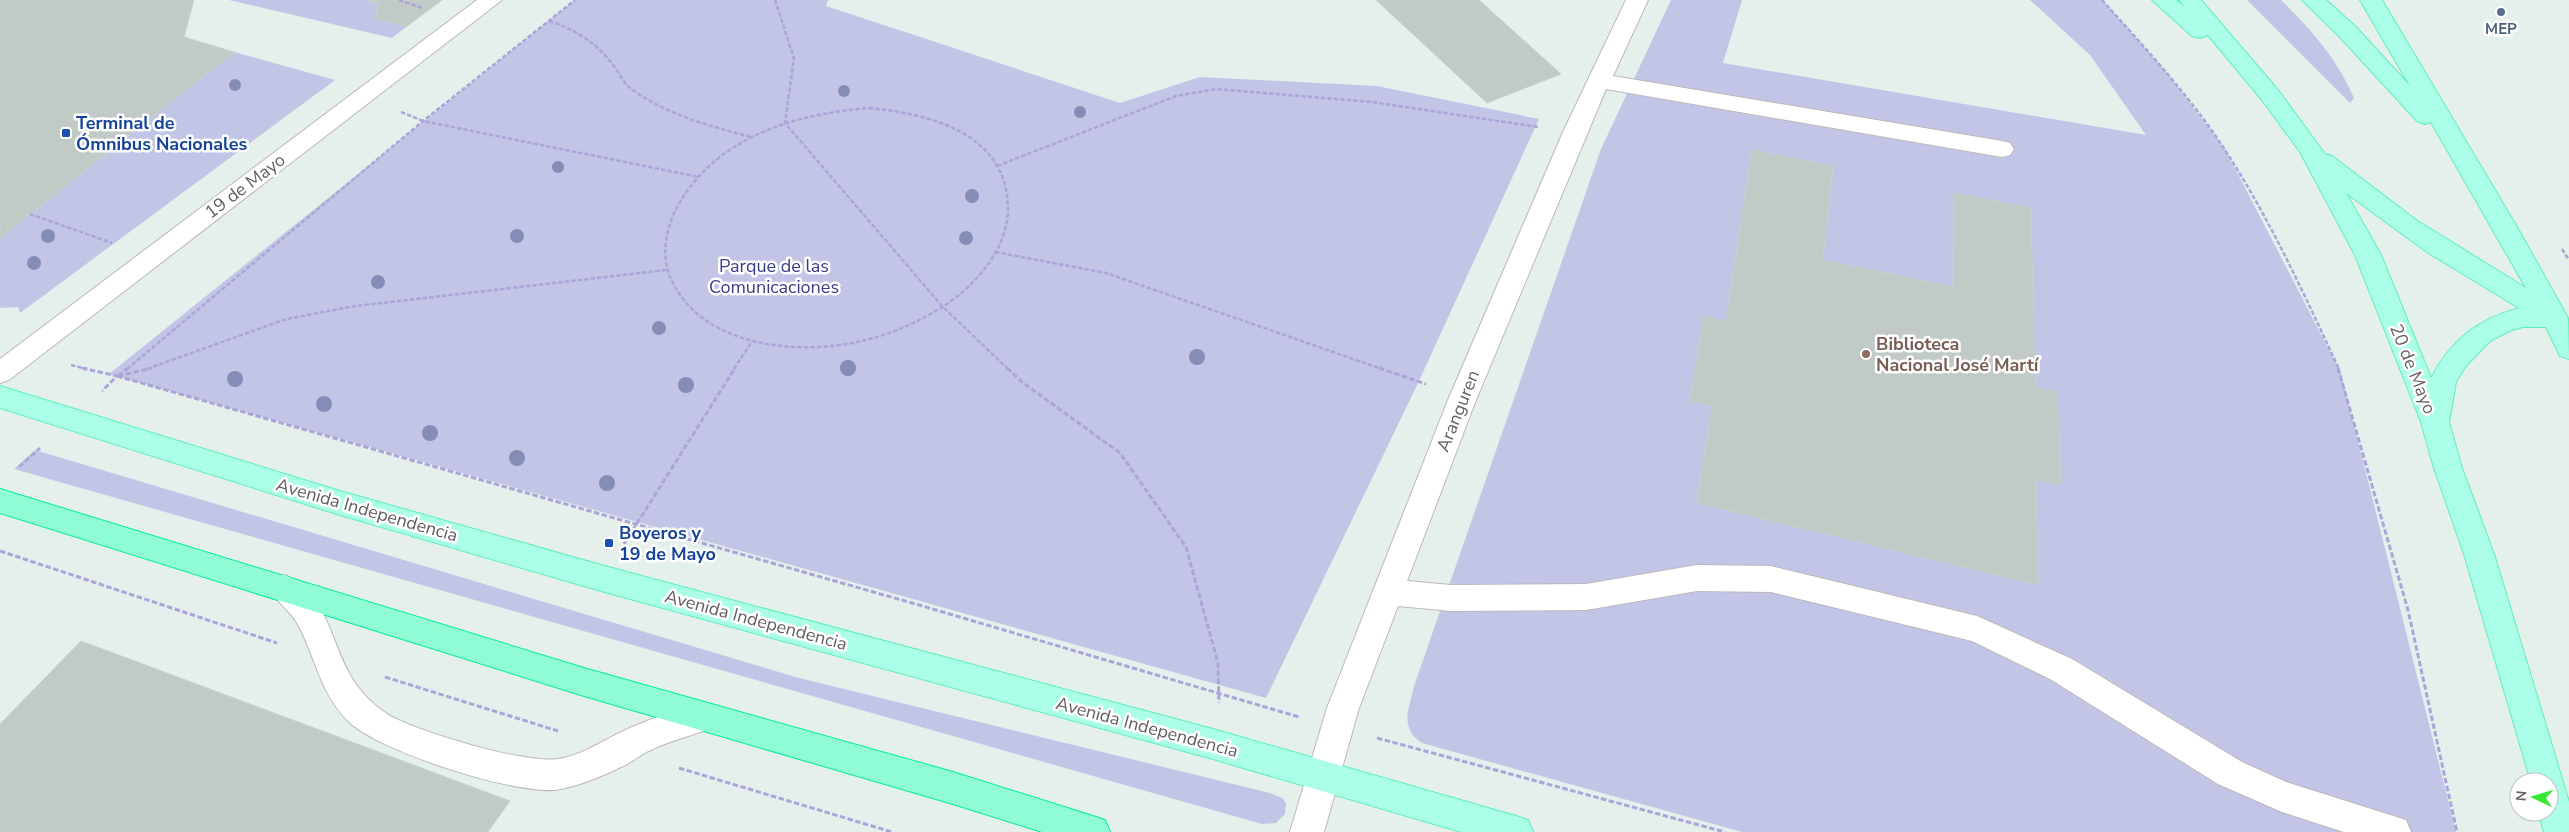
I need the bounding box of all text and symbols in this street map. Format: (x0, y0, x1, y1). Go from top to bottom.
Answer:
marker: MEP (2495, 6, 2507, 18)
place label: MEP (2485, 19, 2517, 39)
place label: Terminal de Ómnibus Nacionales (76, 111, 247, 156)
marker: Terminal de Ómnibus Nacionales (60, 127, 72, 139)
street label: 19 de Mayo (200, 148, 290, 224)
park label: Parque de las Comunicaciones (709, 254, 839, 299)
street label: 20 de Mayo (2384, 321, 2442, 417)
place label: Biblioteca Nacional José Martí (1876, 332, 2040, 377)
marker: Biblioteca Nacional José Martí (1860, 348, 1872, 360)
street label: Aranguren (1431, 367, 1485, 455)
street label: Avenida Independencia (273, 473, 461, 547)
place label: Boyeros y 19 de Mayo (619, 521, 716, 566)
marker: Boyeros y 19 de Mayo (603, 537, 615, 549)
street label: Avenida Independencia (662, 584, 850, 656)
street label: Avenida Independencia (1053, 691, 1241, 763)
north arrow (2509, 772, 2559, 822)
text: N (2512, 790, 2531, 802)

